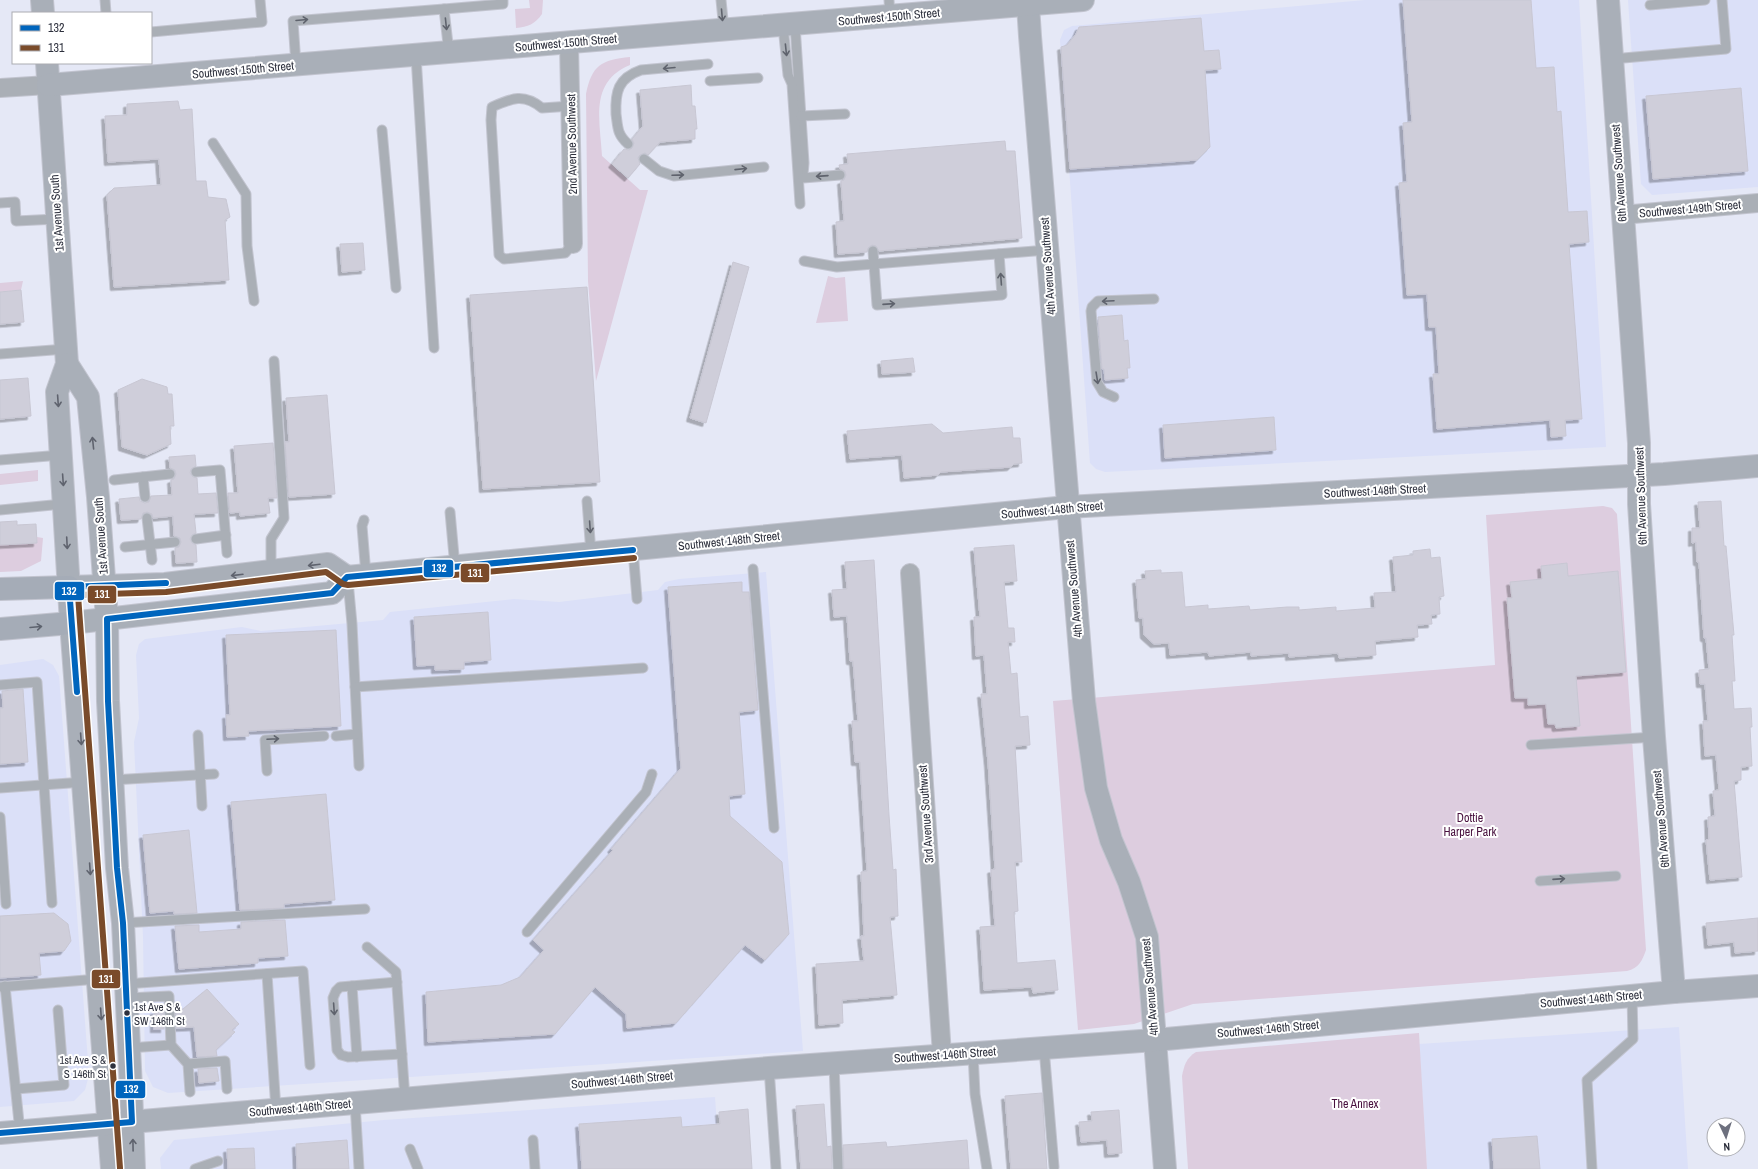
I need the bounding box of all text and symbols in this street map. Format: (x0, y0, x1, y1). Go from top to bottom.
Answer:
street label: Southwest 150th Street (837, 5, 941, 29)
one-way arrow (719, 8, 726, 21)
legend (12, 12, 152, 64)
one-way arrow (295, 17, 308, 24)
one-way arrow (442, 17, 450, 30)
text: 132 (48, 20, 64, 36)
street label: Southwest 150th Street (514, 31, 618, 55)
text: 131 (48, 40, 65, 56)
one-way arrow (782, 43, 790, 56)
street label: Southwest 150th Street (191, 58, 295, 82)
one-way arrow (663, 64, 676, 71)
street label: 2nd Avenue Southwest (563, 93, 581, 194)
street label: 6th Avenue Southwest (1608, 123, 1630, 222)
one-way arrow (734, 165, 747, 173)
one-way arrow (671, 171, 684, 179)
one-way arrow (816, 173, 829, 180)
street label: 1st Avenue South (46, 174, 68, 252)
street label: Southwest 149th Street (1638, 197, 1742, 221)
street label: 4th Avenue Southwest (1037, 216, 1059, 315)
one-way arrow (997, 273, 1005, 286)
one-way arrow (1102, 297, 1115, 305)
one-way arrow (882, 300, 895, 307)
one-way arrow (1093, 372, 1101, 385)
one-way arrow (54, 394, 61, 407)
one-way arrow (89, 437, 96, 450)
street label: 6th Avenue Southwest (1631, 447, 1651, 545)
one-way arrow (60, 473, 67, 486)
street label: Southwest 148th Street (1323, 480, 1427, 502)
street label: 1st Avenue South (90, 497, 112, 575)
street label: Southwest 148th Street (1000, 498, 1104, 522)
one-way arrow (586, 520, 593, 533)
street label: Southwest 148th Street (677, 528, 781, 554)
one-way arrow (63, 536, 70, 549)
street label: 4th Avenue Southwest (1062, 539, 1086, 638)
line badge: 132 (423, 559, 454, 578)
text: 132 (431, 561, 447, 575)
one-way arrow (308, 562, 321, 569)
line badge: 131 (460, 563, 490, 583)
text: 131 (467, 566, 483, 580)
one-way arrow (231, 571, 244, 579)
line badge: 132 (54, 581, 85, 601)
text: 132 (61, 584, 77, 598)
line badge: 131 (87, 585, 117, 604)
text: 131 (94, 587, 110, 601)
one-way arrow (29, 623, 42, 630)
one-way arrow (77, 732, 84, 745)
one-way arrow (266, 736, 279, 743)
street label: 3rd Avenue Southwest (915, 764, 937, 864)
street label: 6th Avenue Southwest (1649, 769, 1673, 868)
park label: Dottie Harper Park (1443, 810, 1497, 840)
one-way arrow (87, 862, 94, 875)
one-way arrow (1552, 876, 1565, 883)
street label: 4th Avenue Southwest (1138, 937, 1162, 1036)
line badge: 131 (91, 969, 121, 989)
text: 131 (98, 972, 114, 986)
street label: Southwest 146th Street (1539, 987, 1643, 1011)
place label: 1st Ave S & SW 146th St (134, 1000, 185, 1028)
one-way arrow (331, 1002, 338, 1015)
one-way arrow (97, 1007, 104, 1020)
marker: 1st Ave S & SW 146th St (122, 1008, 132, 1018)
street label: Southwest 146th Street (1216, 1017, 1320, 1041)
street label: Southwest 146th Street (893, 1043, 997, 1067)
place label: 1st Ave S & S 146th St (60, 1053, 106, 1081)
marker: 1st Ave S & S 146th St (108, 1061, 118, 1071)
street label: Southwest 146th Street (570, 1068, 674, 1092)
line badge: 132 (115, 1080, 146, 1099)
text: 132 (123, 1082, 139, 1096)
street label: Southwest 146th Street (248, 1096, 352, 1120)
park label: The Annex (1331, 1096, 1379, 1112)
north arrow (1706, 1117, 1746, 1157)
one-way arrow (129, 1139, 137, 1152)
text: N (1723, 1140, 1730, 1154)

